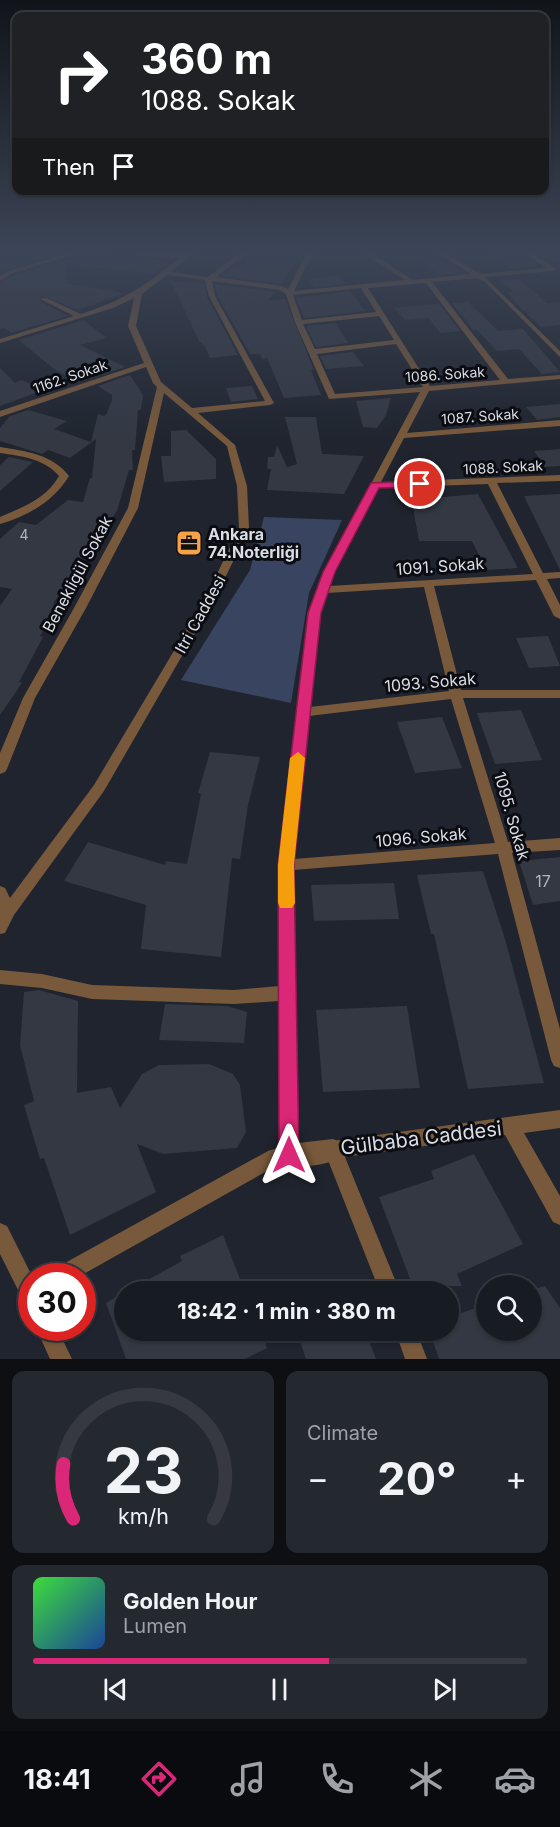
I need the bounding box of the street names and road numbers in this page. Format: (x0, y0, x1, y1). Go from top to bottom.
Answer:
street label: 1162. Sokak (31, 355, 110, 397)
street label: 1086. Sokak (405, 363, 486, 385)
street label: 1087. Sokak (441, 405, 520, 427)
street label: 1088. Sokak (463, 456, 544, 478)
street label: Benekligül Sokak (38, 512, 116, 636)
street label: 1091. Sokak (395, 553, 485, 579)
street label: Itri Caddesi (170, 571, 230, 657)
street label: 1093. Sokak (384, 668, 477, 696)
street label: 1095. Sokak (490, 769, 534, 863)
street label: 1096. Sokak (375, 823, 468, 851)
street label: Gülbaba Caddesi (339, 1116, 503, 1160)

